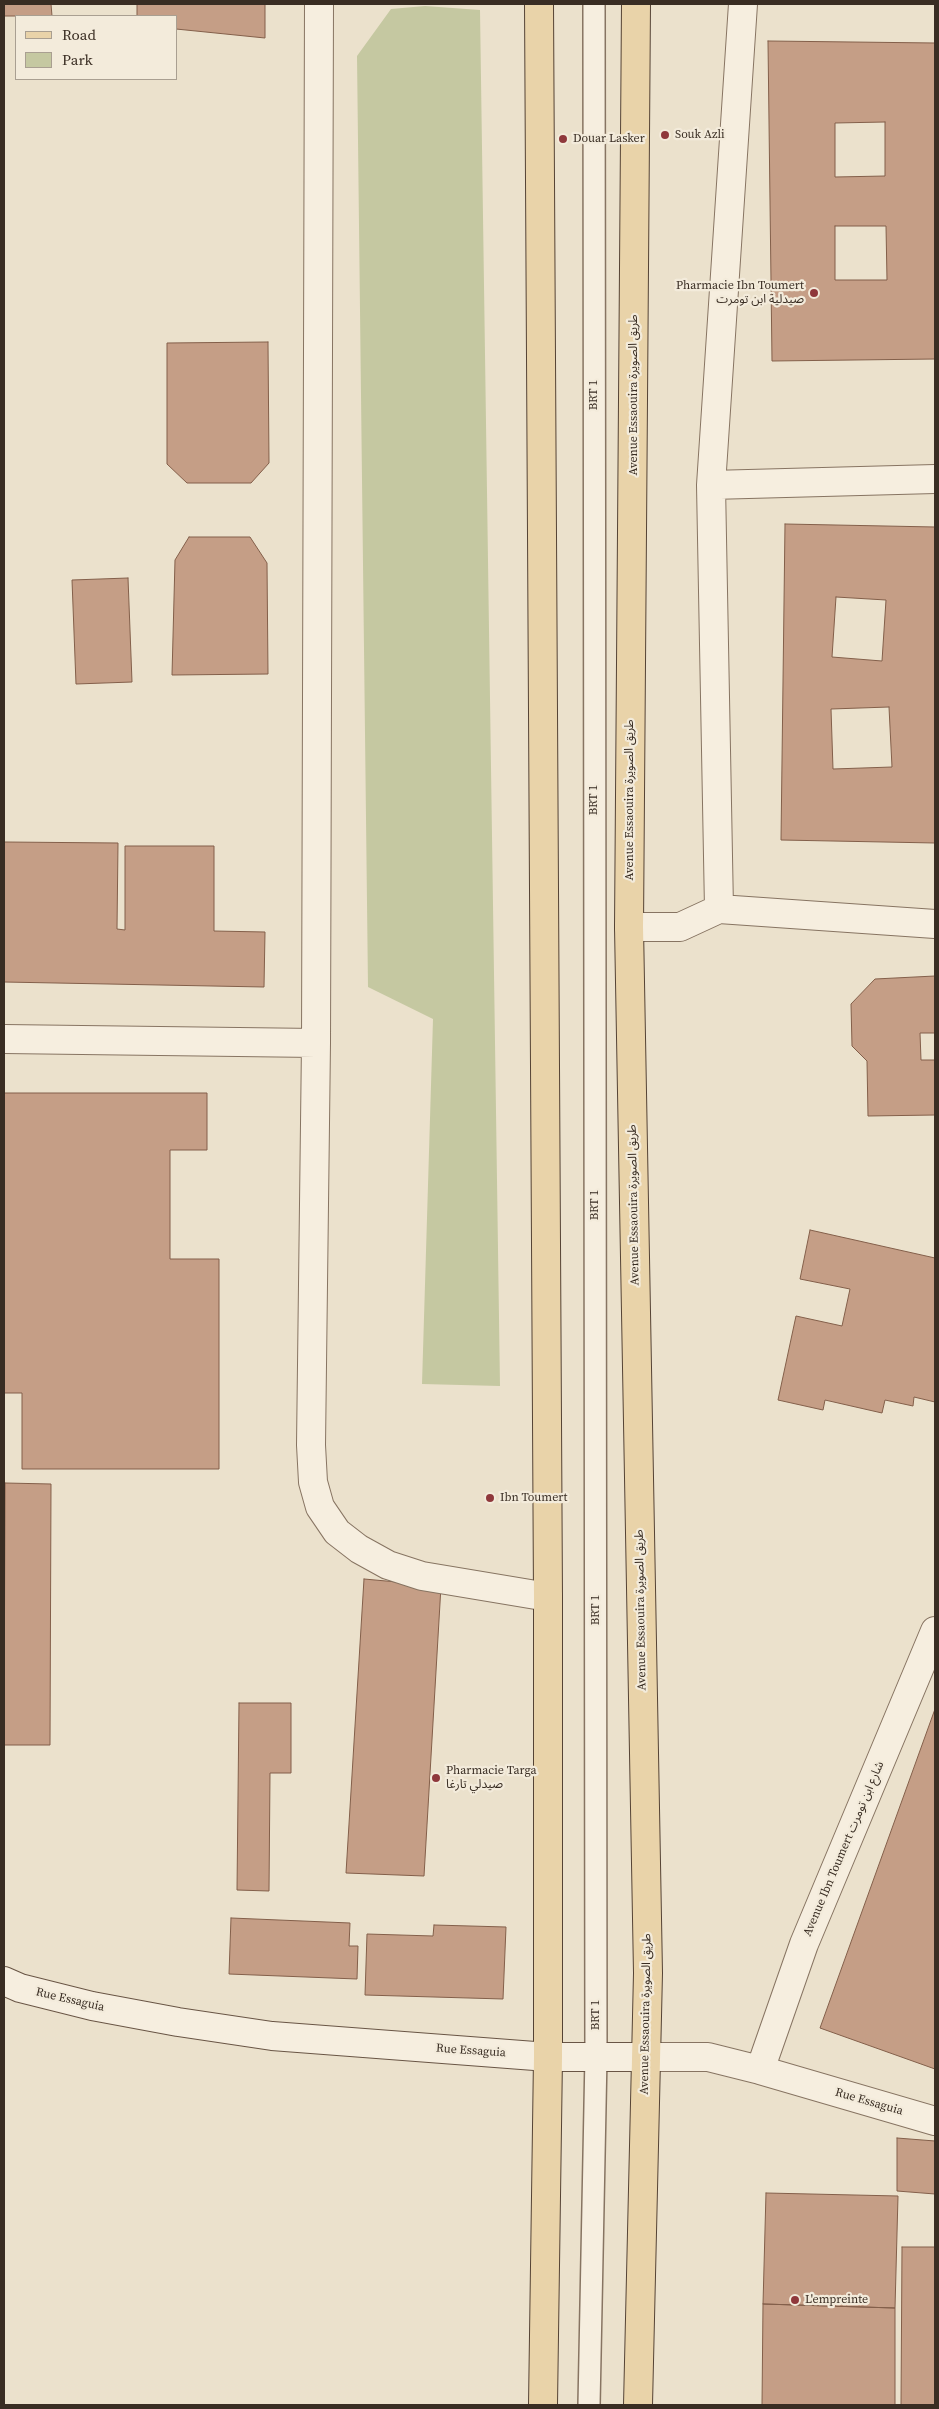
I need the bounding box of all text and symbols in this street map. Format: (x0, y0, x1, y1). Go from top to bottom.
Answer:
legend (15, 15, 178, 80)
text: Road (62, 24, 96, 45)
text: Park (62, 49, 93, 70)
place label: Souk Azli (675, 128, 725, 142)
marker: Souk Azli (659, 129, 671, 141)
place label: Douar Lasker (573, 132, 645, 146)
marker: Douar Lasker (557, 133, 569, 145)
place label: Pharmacie Ibn Toumert صيدلية ابن تومرت (676, 279, 804, 307)
marker: Pharmacie Ibn Toumert صيدلية ابن تومرت (808, 287, 820, 299)
street label: Avenue Essaouira طريق الصويرة (627, 314, 641, 476)
street label: BRT 1 (587, 380, 601, 410)
street label: Avenue Essaouira طريق الصويرة (623, 719, 637, 881)
street label: BRT 1 (587, 785, 601, 815)
street label: Avenue Essaouira طريق الصويرة (625, 1124, 643, 1286)
street label: BRT 1 (588, 1190, 602, 1220)
place label: Ibn Toumert (500, 1491, 567, 1505)
marker: Ibn Toumert (484, 1492, 496, 1504)
street label: Avenue Essaouira طريق الصويرة (632, 1529, 650, 1691)
street label: BRT 1 (589, 1595, 603, 1625)
street label: Avenue Ibn Toumert شارع ابن تومرت (801, 1759, 887, 1939)
place label: Pharmacie Targa صيدلي تارغا (446, 1764, 537, 1792)
marker: Pharmacie Targa صيدلي تارغا (430, 1772, 442, 1784)
street label: Avenue Essaouira طريق الصويرة (637, 1933, 655, 2095)
street label: Rue Essaguia (34, 1985, 106, 2015)
street label: BRT 1 (589, 2000, 603, 2030)
street label: Rue Essaguia (436, 2041, 506, 2061)
street label: Rue Essaguia (833, 2085, 905, 2119)
place label: L'empreinte (805, 2293, 868, 2307)
marker: L'empreinte (789, 2294, 801, 2306)

